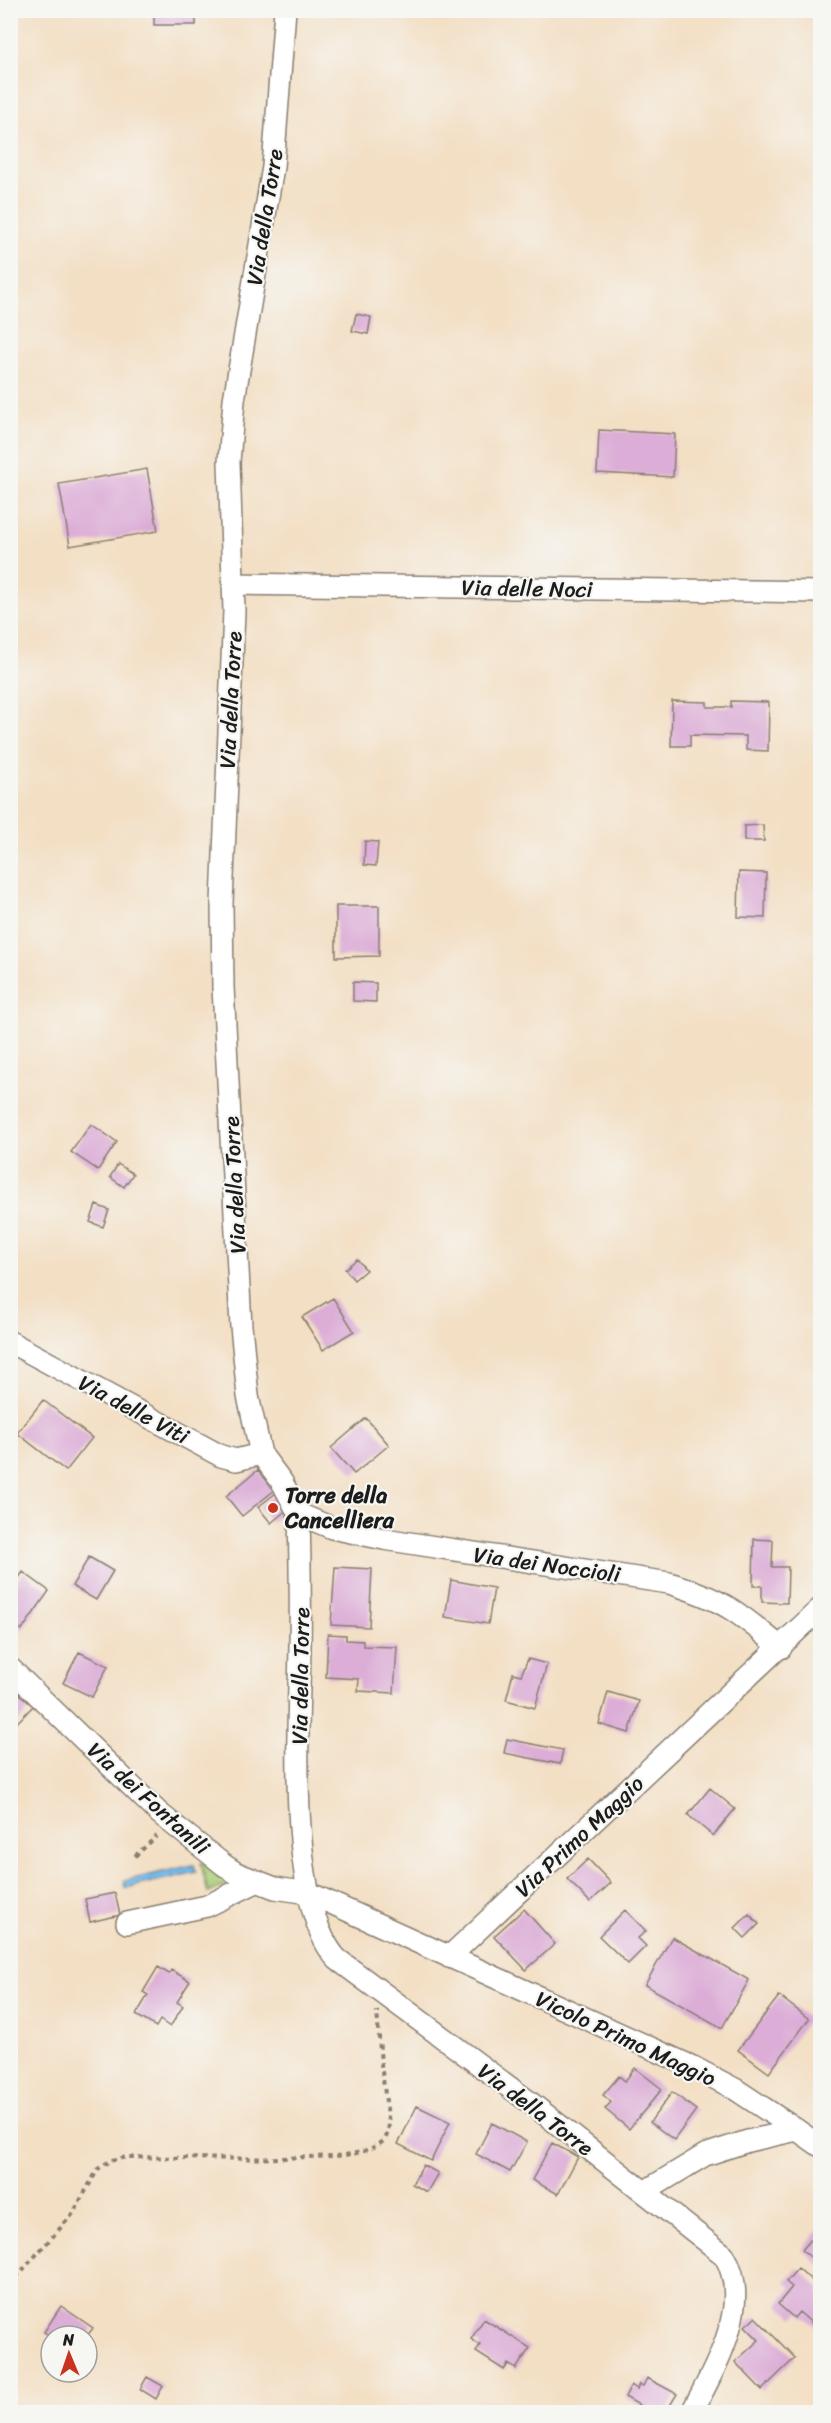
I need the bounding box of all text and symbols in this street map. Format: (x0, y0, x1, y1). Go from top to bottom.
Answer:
street label: Via della Torre (234, 146, 295, 288)
street label: Via delle Noci (461, 568, 594, 609)
street label: Via della Torre (207, 630, 254, 770)
street label: Via della Torre (211, 1115, 258, 1255)
street label: Via delle Viti (71, 1364, 197, 1456)
place label: Torre della Cancelliera (284, 1476, 395, 1540)
marker: Torre della Cancelliera (266, 1501, 280, 1515)
street label: Via dei Noccioli (471, 1535, 624, 1594)
street label: Via della Torre (280, 1607, 321, 1745)
street label: Via dei Fontanili (78, 1732, 220, 1865)
street label: Via Primo Maggio (505, 1765, 653, 1907)
street label: Vicolo Primo Maggio (529, 1979, 723, 2097)
street label: Via della Torre (469, 2052, 603, 2167)
north arrow (39, 2324, 99, 2384)
text: N (61, 2325, 75, 2354)

